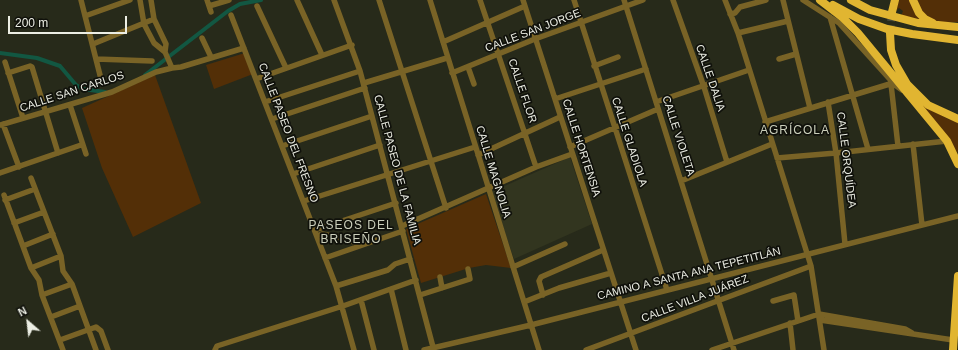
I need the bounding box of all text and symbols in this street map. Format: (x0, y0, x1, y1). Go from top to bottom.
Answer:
street label: CALLE SAN JORGE (483, 7, 583, 55)
scale bar (10, 8, 129, 34)
text: 200 m (15, 16, 48, 30)
street label: CALLE DALIA (692, 43, 728, 113)
street label: CALLE FLOR (505, 57, 539, 125)
street label: CALLE PASEO DEL FRESNO (255, 61, 321, 205)
street label: CALLE SAN CARLOS (18, 69, 126, 115)
street label: CALLE PASEO DE LA FAMILIA (371, 93, 423, 247)
street label: CALLE VIOLETA (659, 94, 697, 178)
street label: CALLE GLADIOLA (608, 96, 650, 188)
street label: CALLE HORTENSIA (559, 98, 603, 198)
street label: CALLE ORQUÍDEA (834, 111, 858, 209)
street label: CALLE MAGNOLIA (473, 124, 513, 220)
district label: AGRÍCOLA (760, 124, 830, 138)
district label: PASEOS DEL BRISEÑO (308, 219, 394, 247)
street label: CAMINO A SANTA ANA TEPETITLÁN (596, 245, 782, 303)
street label: CALLE VILLA JUÁREZ (640, 272, 750, 326)
north arrow (8, 302, 48, 342)
text: N (16, 304, 29, 319)

